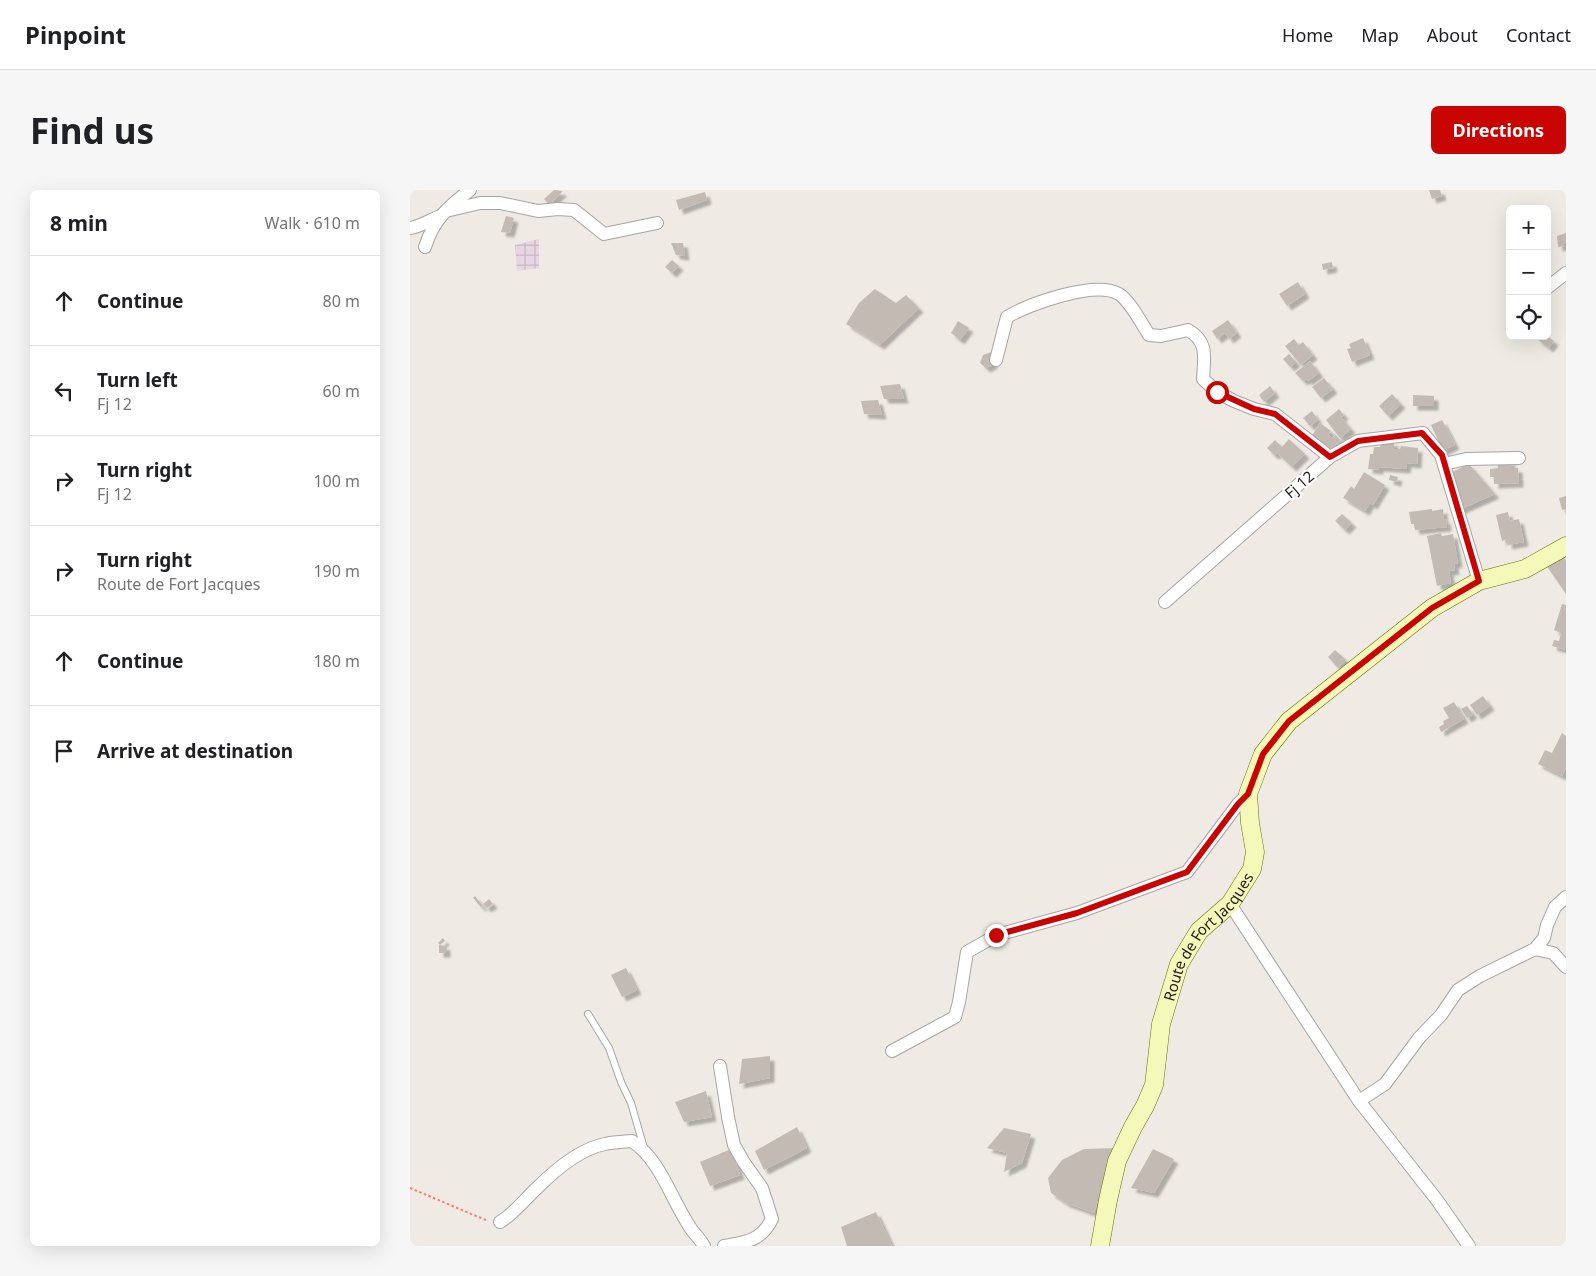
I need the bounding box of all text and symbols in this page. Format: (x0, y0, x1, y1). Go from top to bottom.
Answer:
text: Pinpoint (25, 18, 126, 51)
text: Home (1282, 23, 1333, 47)
text: Map (1361, 23, 1399, 47)
text: About (1427, 23, 1478, 47)
text: Contact (1506, 23, 1571, 47)
button: Directions (1431, 106, 1566, 154)
text: Find us (30, 107, 154, 154)
map controls (1506, 205, 1551, 340)
button: + (1506, 205, 1551, 250)
text: 8 min (50, 209, 108, 237)
text: Walk · 610 m (265, 212, 360, 234)
button: − (1506, 250, 1551, 295)
icon: ahead (50, 287, 78, 315)
text: Continue (97, 288, 183, 314)
text: 80 m (323, 290, 360, 312)
button: locate (1506, 295, 1551, 340)
text: Turn left (97, 367, 178, 393)
icon: left (50, 377, 78, 405)
text: 60 m (323, 380, 360, 402)
route start (1206, 381, 1229, 404)
text: Fj 12 (97, 393, 132, 415)
text: Turn right (97, 457, 192, 483)
street label: Fj 12 (1280, 466, 1318, 502)
icon: right (50, 467, 78, 495)
text: 100 m (313, 470, 360, 492)
text: Fj 12 (97, 483, 132, 505)
text: Turn right (97, 547, 192, 573)
icon: right (50, 557, 78, 585)
text: 190 m (313, 560, 360, 582)
text: Route de Fort Jacques (97, 573, 260, 595)
icon: ahead (50, 647, 78, 675)
text: Continue (97, 648, 183, 674)
text: 180 m (313, 650, 360, 672)
icon: arrive (50, 737, 78, 765)
text: Arrive at destination (97, 738, 293, 764)
street label: Route de Fort Jacques (1158, 868, 1257, 1003)
route end (985, 924, 1008, 947)

